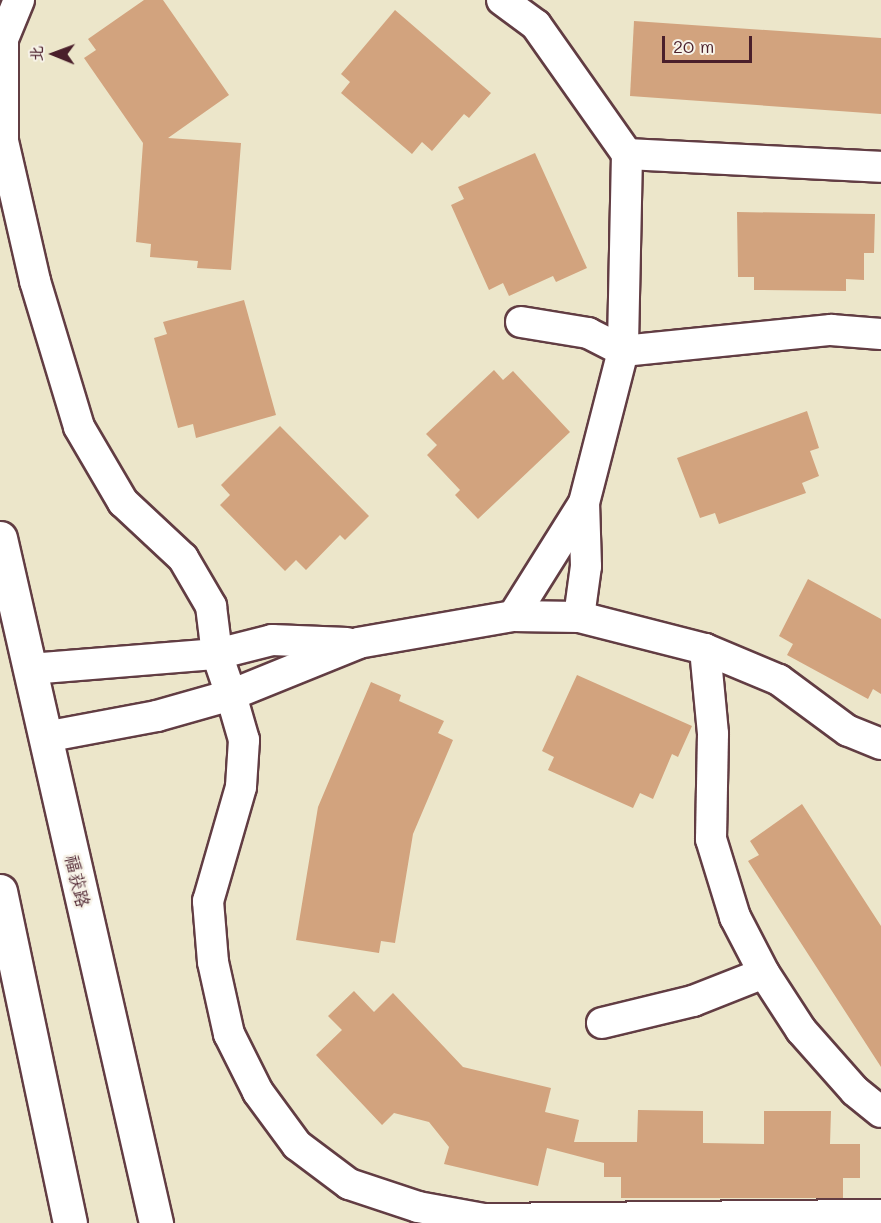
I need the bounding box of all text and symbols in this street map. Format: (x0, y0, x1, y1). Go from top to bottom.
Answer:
north arrow (24, 24, 84, 84)
scale bar (665, 24, 755, 62)
text: 20 m (673, 34, 714, 58)
text: 北 (25, 45, 46, 62)
street label: 福获路 (61, 852, 95, 910)

